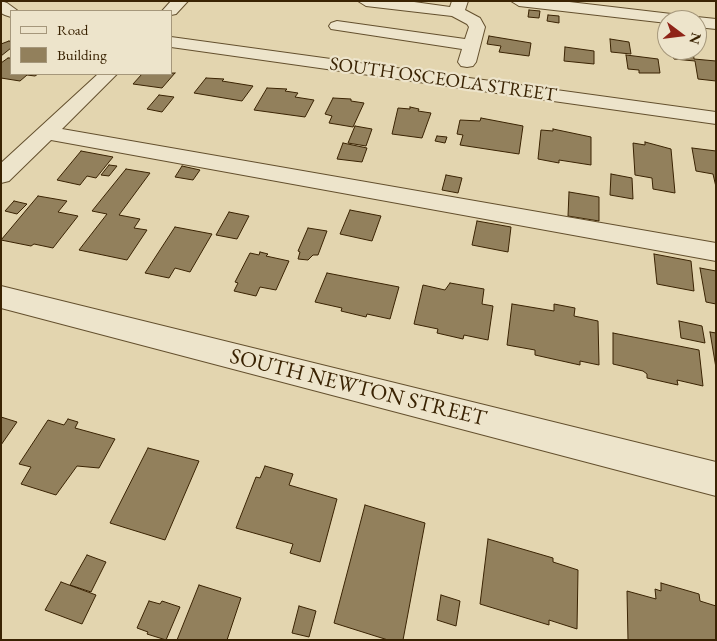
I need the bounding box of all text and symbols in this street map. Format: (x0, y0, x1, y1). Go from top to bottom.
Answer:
legend (10, 10, 172, 75)
north arrow (657, 10, 707, 60)
text: Road (57, 20, 88, 39)
text: N (685, 31, 706, 46)
text: Building (57, 45, 107, 64)
street label: SOUTH OSCEOLA STREET (328, 53, 558, 107)
street label: SOUTH NEWTON STREET (227, 343, 489, 433)

